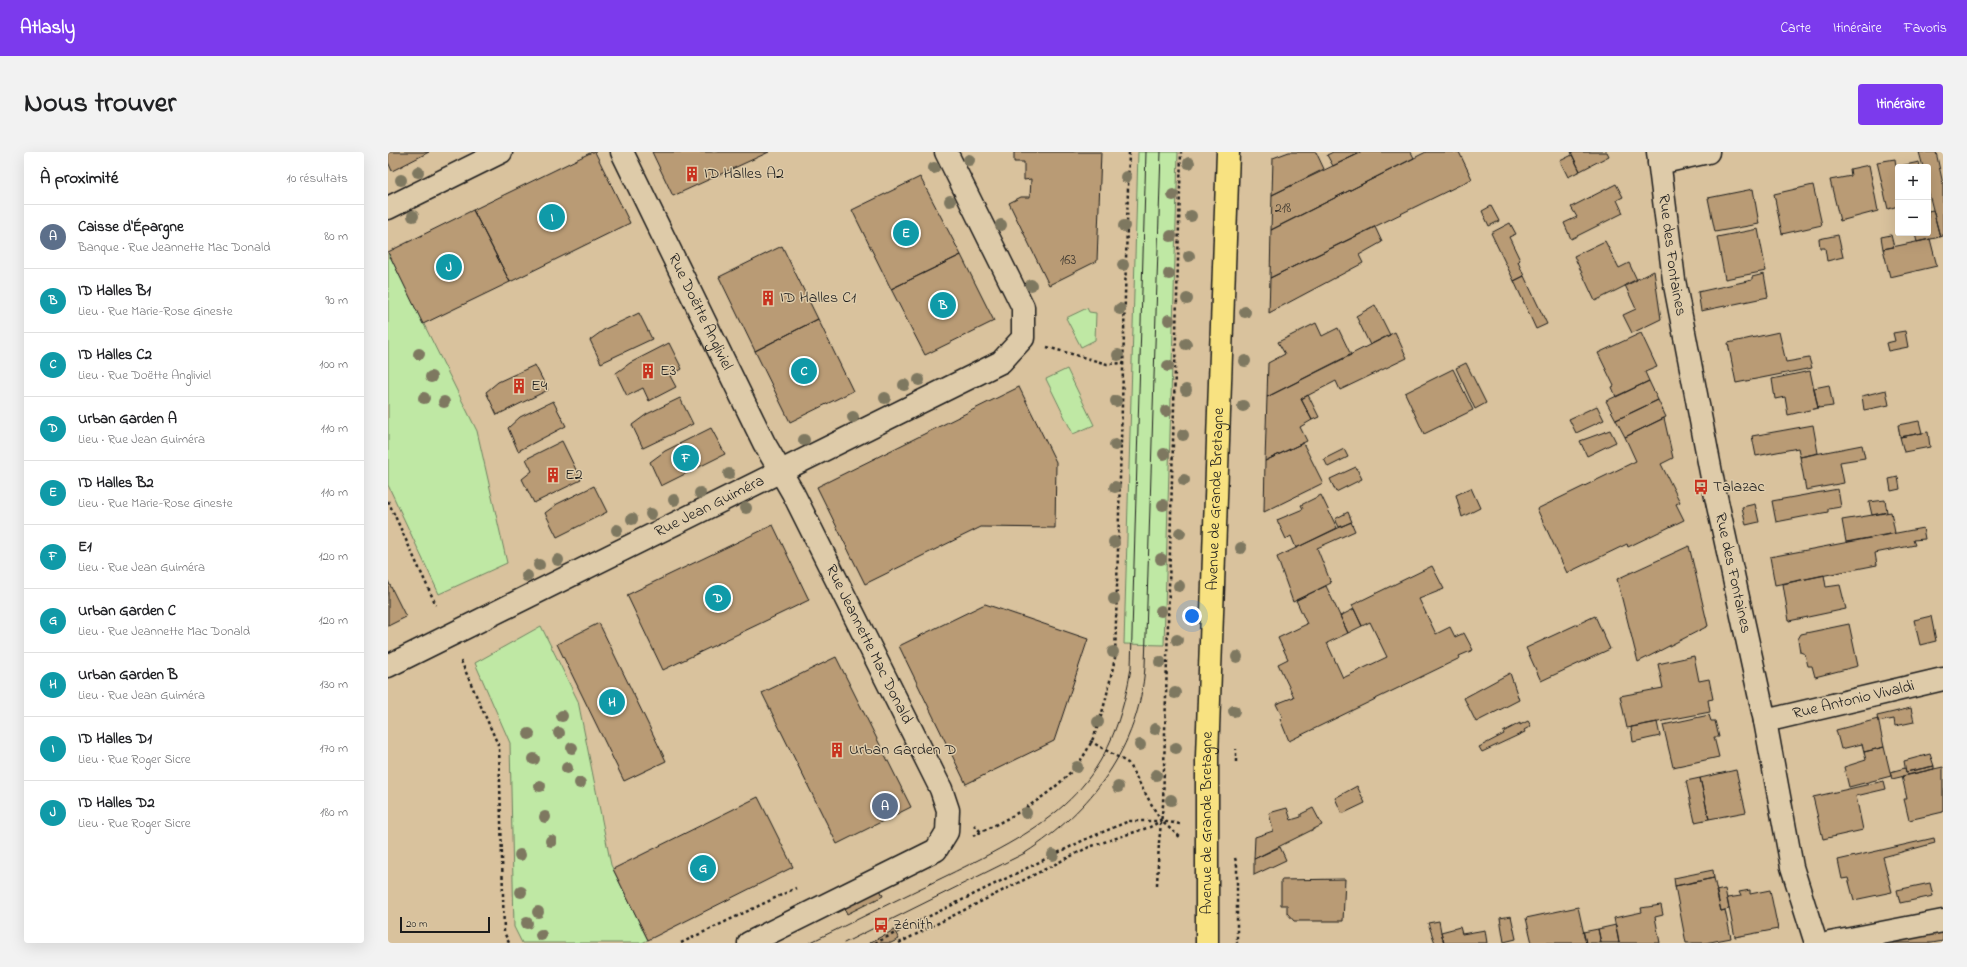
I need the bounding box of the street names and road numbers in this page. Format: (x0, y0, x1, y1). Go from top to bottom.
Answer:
street label: Rue des Fontaines (1651, 193, 1693, 318)
street label: Rue Doëtte Angliviel (661, 250, 739, 375)
street label: Avenue de Grande Bretagne (1201, 406, 1231, 591)
street label: Rue Jean Guiméra (651, 469, 769, 544)
street label: Rue des Fontaines (1708, 511, 1758, 636)
street label: Rue Jeannette Mac Donald (819, 561, 919, 728)
street label: Rue Antonio Vivaldi (1790, 674, 1917, 726)
street label: Avenue de Grande Bretagne (1195, 730, 1220, 915)

